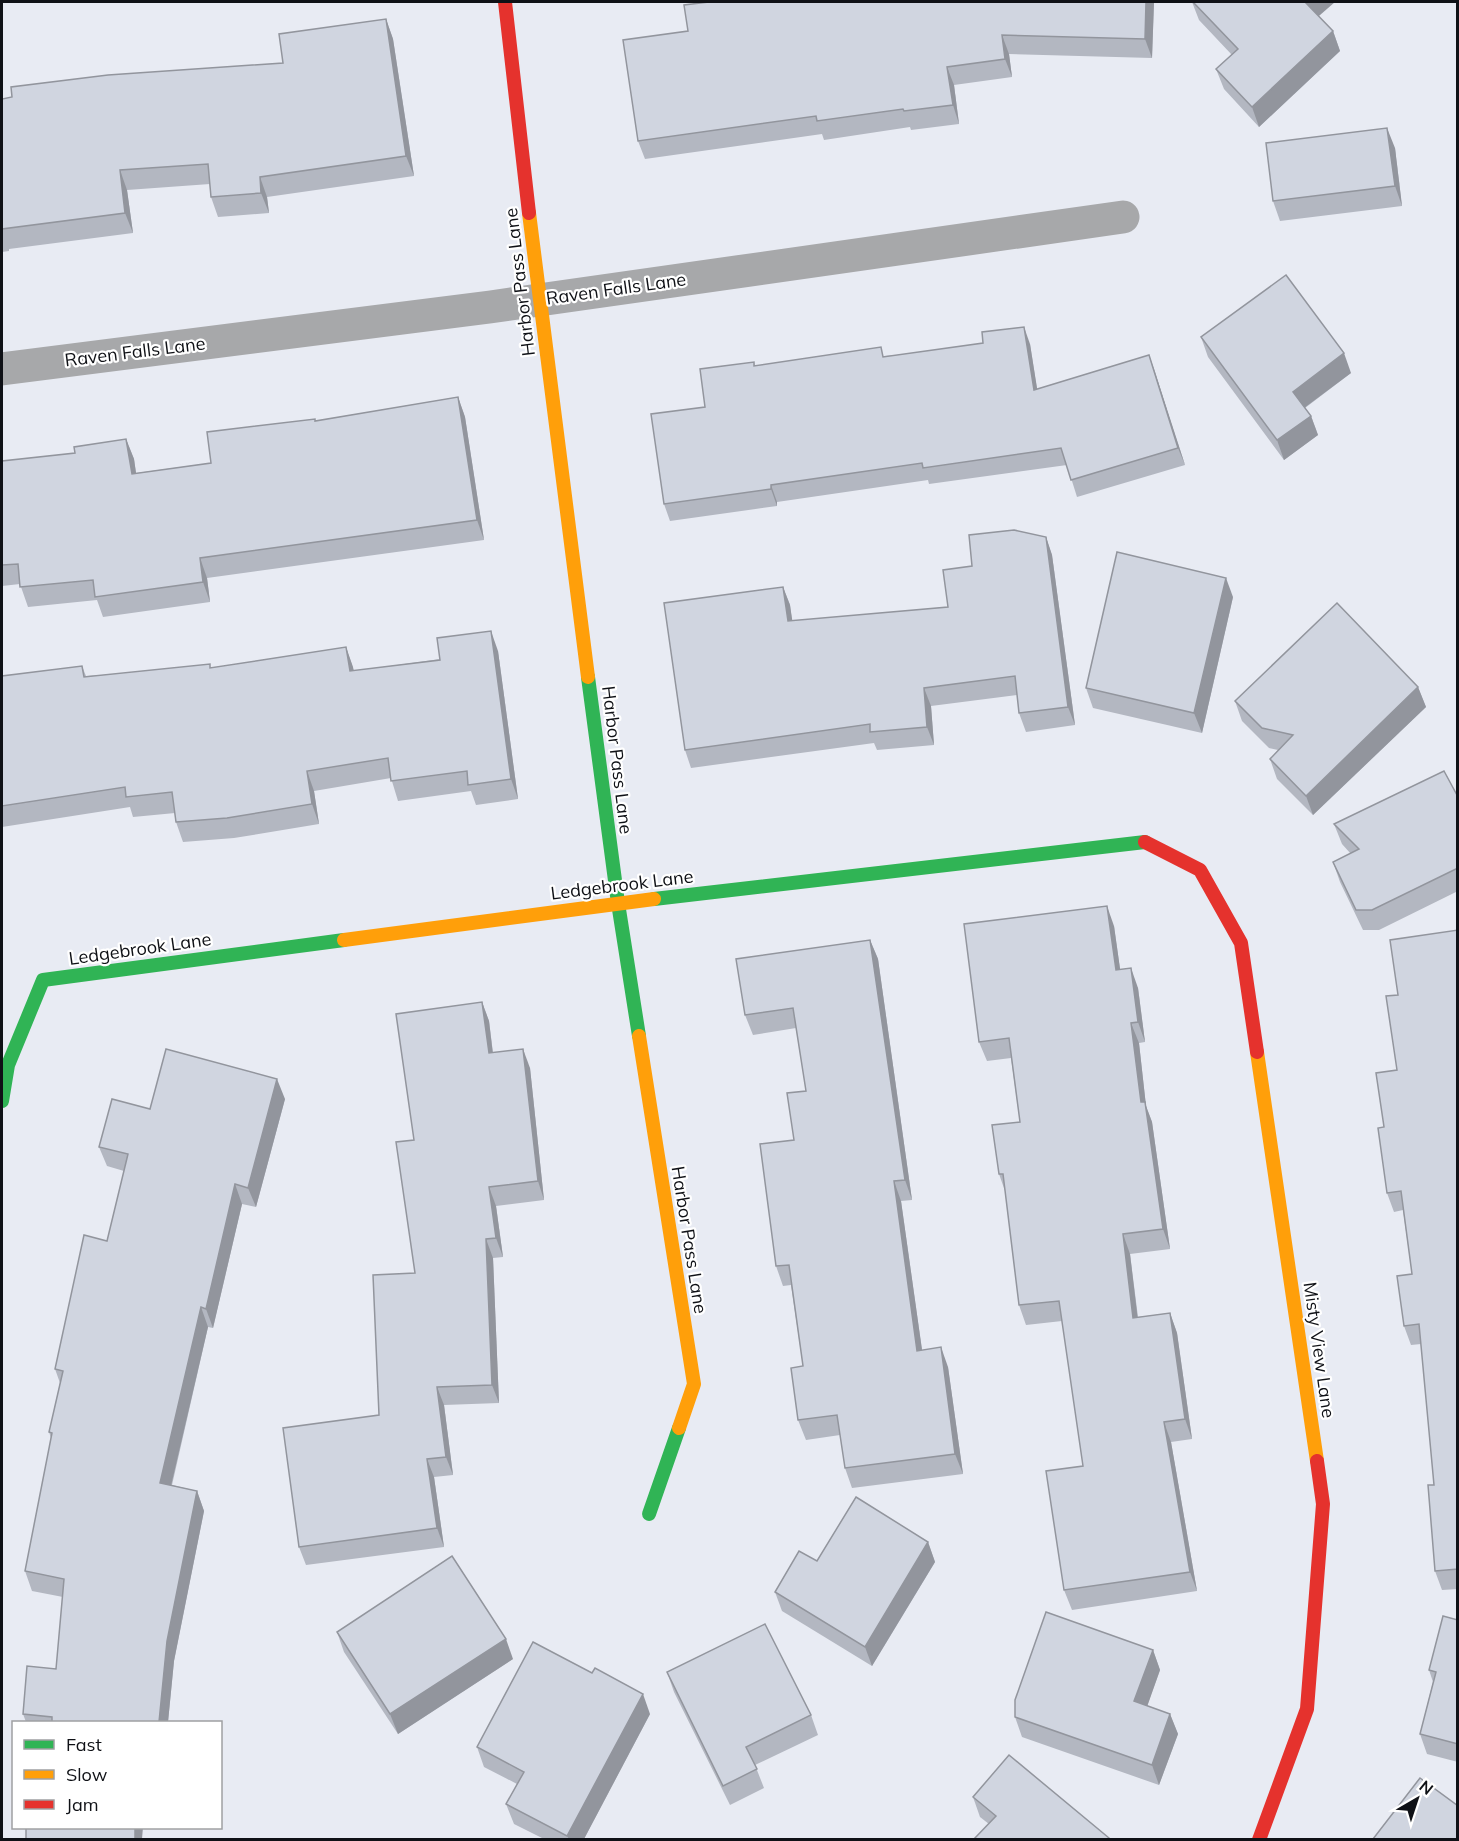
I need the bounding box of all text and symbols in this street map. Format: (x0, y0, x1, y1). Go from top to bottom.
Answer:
street label: Harbor Pass Lane (499, 207, 540, 357)
street label: Raven Falls Lane (544, 267, 687, 310)
street label: Raven Falls Lane (63, 331, 206, 372)
street label: Harbor Pass Lane (597, 685, 638, 835)
street label: Ledgebrook Lane (549, 864, 695, 905)
street label: Ledgebrook Lane (67, 927, 213, 970)
street label: Harbor Pass Lane (666, 1165, 713, 1315)
street label: Misty View Lane (1299, 1280, 1340, 1419)
legend (12, 1721, 222, 1829)
text: Fast (66, 1733, 102, 1756)
text: Slow (66, 1763, 108, 1786)
north arrow (1387, 1769, 1447, 1829)
text: N (1415, 1776, 1437, 1799)
text: Jam (66, 1793, 99, 1816)

